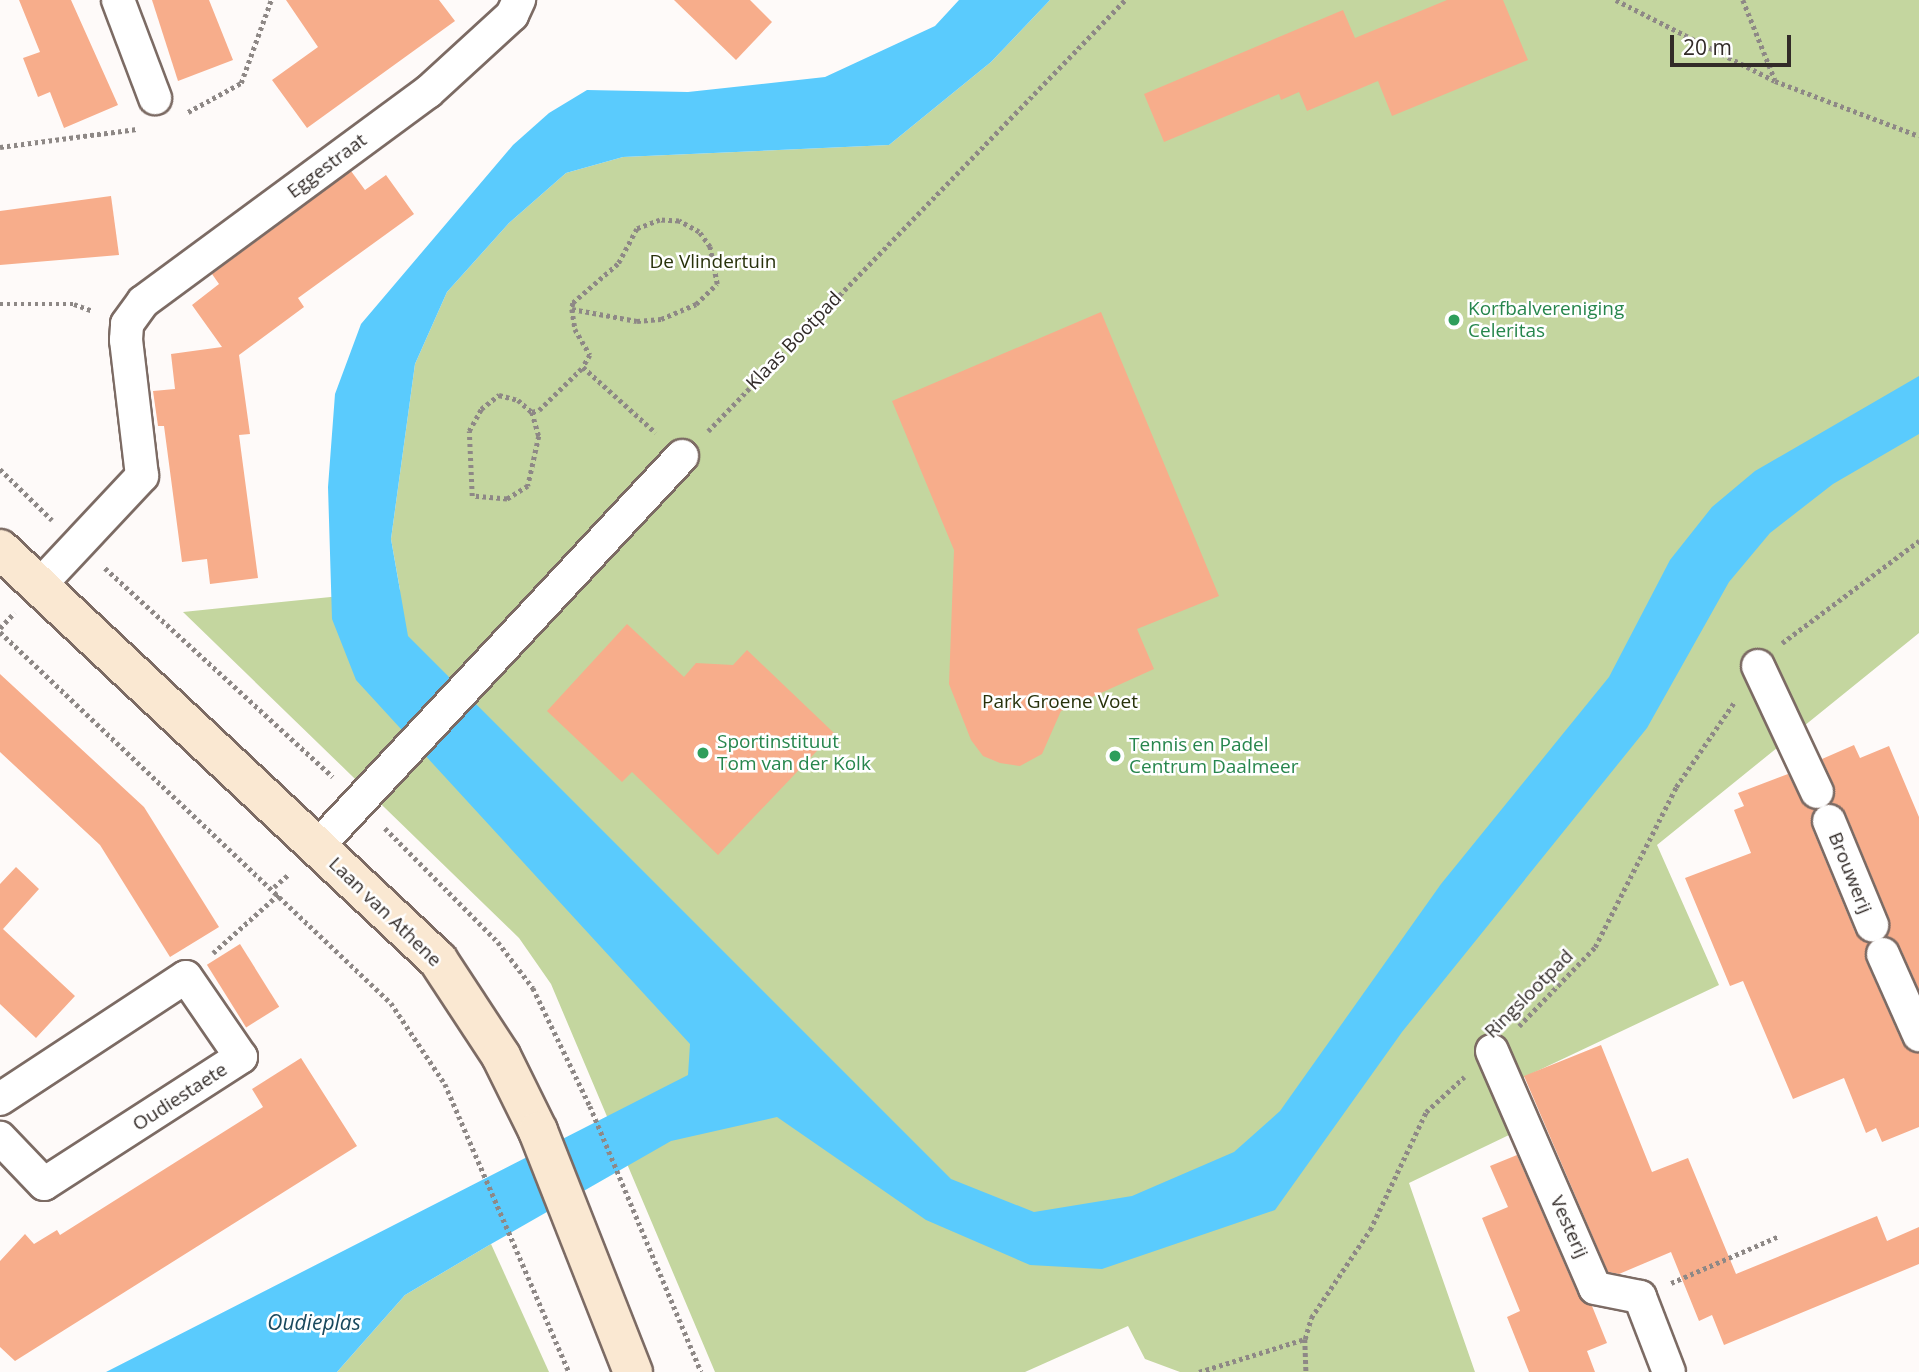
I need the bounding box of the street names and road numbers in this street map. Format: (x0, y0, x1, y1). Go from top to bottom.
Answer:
street label: Eggestraat (283, 129, 371, 203)
street label: Klaas Bootpad (742, 287, 846, 395)
street label: Brouwerij (1823, 829, 1877, 917)
street label: Laan van Athene (324, 853, 446, 971)
street label: Ringslootpad (1480, 945, 1578, 1043)
street label: Oudiestaete (128, 1058, 232, 1136)
street label: Vesterij (1545, 1192, 1593, 1262)

